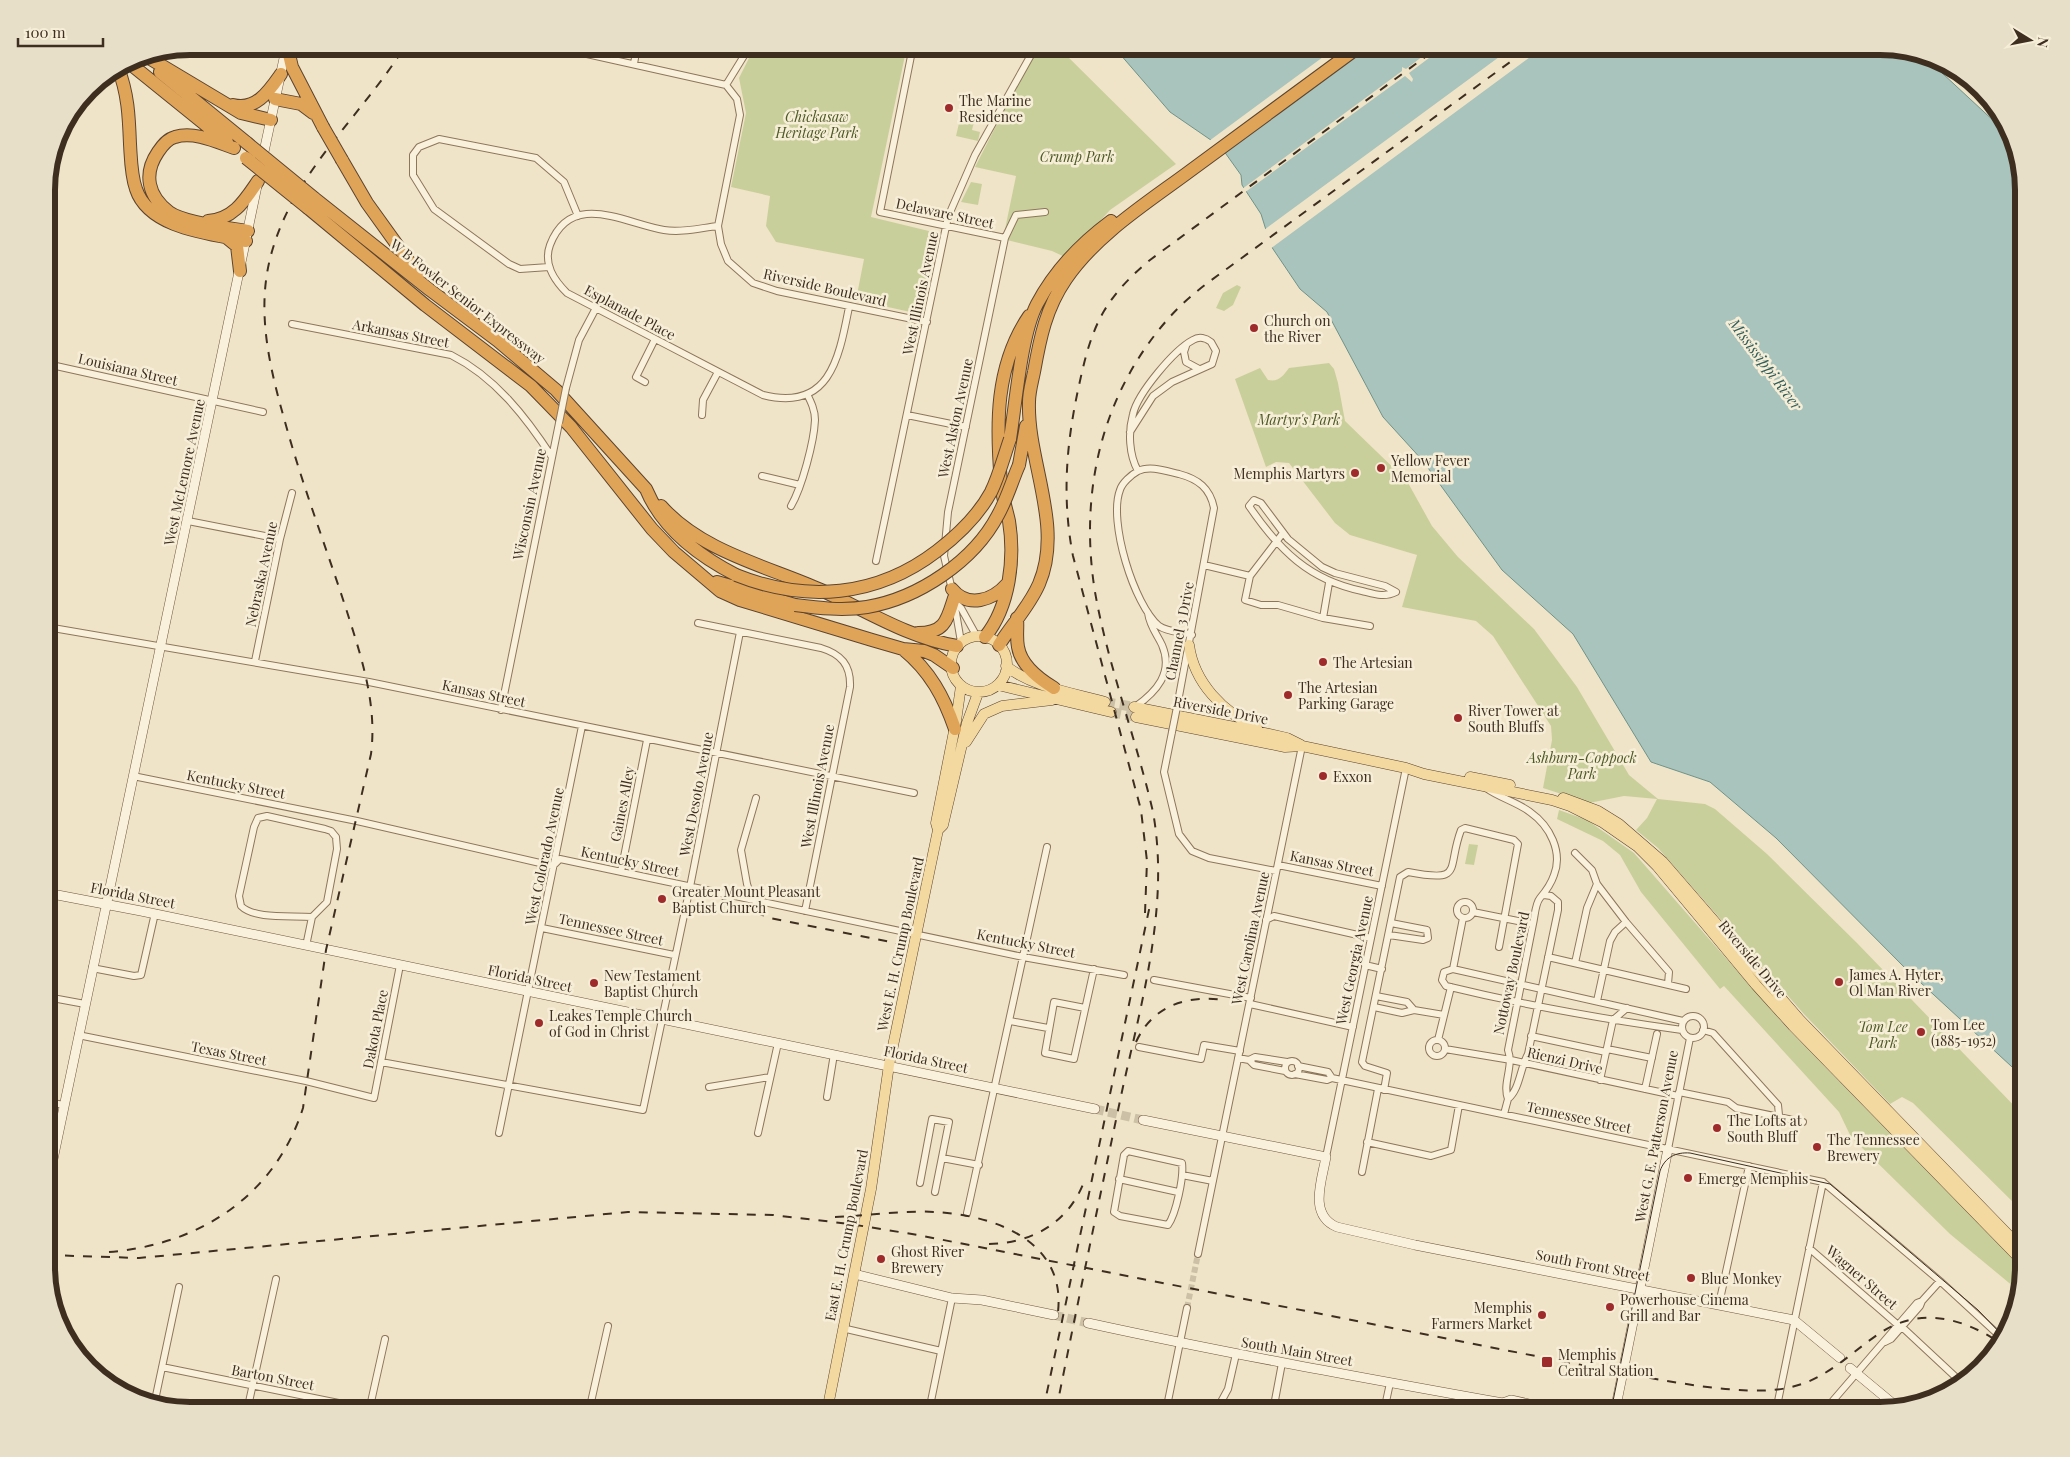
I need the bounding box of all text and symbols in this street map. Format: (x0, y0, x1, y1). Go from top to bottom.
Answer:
scale bar (18, 15, 102, 47)
north arrow (2005, 15, 2055, 65)
text: 100 m (25, 22, 66, 42)
text: N (2033, 36, 2054, 49)
place label: The Marine Residence (959, 91, 1031, 126)
marker: The Marine Residence (943, 102, 955, 114)
park label: Chickasaw Heritage Park (775, 107, 858, 142)
park label: Crump Park (1040, 147, 1114, 166)
street label: Delaware Street (894, 193, 997, 233)
street label: West Illinois Avenue (897, 230, 942, 357)
street label: W B Fowler Senior Expressway (386, 234, 550, 368)
street label: Riverside Boulevard (762, 264, 888, 310)
street label: Esplanade Place (581, 280, 679, 344)
place label: Church on the River (1264, 311, 1331, 346)
water label: Mississippi River (1724, 313, 1807, 414)
street label: Arkansas Street (350, 314, 452, 352)
marker: Church on the River (1248, 322, 1260, 334)
street label: Louisiana Street (76, 348, 181, 390)
street label: West Alston Avenue (933, 356, 977, 481)
street label: West McLemore Avenue (159, 397, 209, 548)
park label: Martyr's Park (1257, 410, 1340, 429)
street label: Wisconsin Avenue (508, 447, 550, 562)
place label: Yellow Fever Memorial (1390, 451, 1470, 486)
marker: Yellow Fever Memorial (1375, 462, 1387, 474)
place label: Memphis Martyrs (1234, 464, 1345, 483)
marker: Memphis Martyrs (1349, 467, 1361, 479)
street label: Nebraska Avenue (241, 519, 281, 629)
street label: Channel 3 Drive (1160, 580, 1198, 682)
place label: The Artesian (1333, 653, 1413, 672)
marker: The Artesian (1317, 656, 1329, 668)
street label: Kansas Street (440, 675, 529, 711)
place label: The Artesian Parking Garage (1298, 678, 1394, 713)
marker: The Artesian Parking Garage (1282, 689, 1294, 701)
street label: Riverside Drive (1172, 691, 1270, 729)
place label: River Tower at South Bluffs (1468, 701, 1560, 736)
marker: River Tower at South Bluffs (1452, 712, 1464, 724)
street label: West Illinois Avenue (795, 722, 838, 850)
street label: West Desoto Avenue (674, 730, 717, 859)
park label: Ashburn-Coppock Park (1525, 748, 1637, 783)
street label: Kentucky Street (185, 765, 288, 803)
street label: Gaines Alley (605, 765, 639, 843)
place label: Exxon (1333, 767, 1372, 786)
marker: Exxon (1317, 770, 1329, 782)
street label: West Colorado Avenue (520, 785, 568, 928)
street label: Kentucky Street (579, 841, 682, 881)
street label: Kansas Street (1288, 846, 1377, 881)
street label: West E. H. Crump Boulevard (872, 855, 928, 1034)
street label: West Carolina Avenue (1226, 870, 1273, 1007)
street label: Florida Street (89, 877, 178, 913)
place label: Greater Mount Pleasant Baptist Church (672, 882, 821, 917)
marker: Greater Mount Pleasant Baptist Church (656, 893, 668, 905)
street label: West Georgia Avenue (1331, 894, 1377, 1027)
street label: Tennessee Street (557, 909, 666, 950)
street label: Nottoway Boulevard (1489, 910, 1533, 1036)
street label: Riverside Drive (1715, 916, 1791, 1002)
street label: Kentucky Street (975, 924, 1078, 962)
street label: Florida Street (486, 960, 575, 996)
place label: James A. Hyter, Ol Man River (1848, 965, 1944, 1000)
place label: New Testament Baptist Church (604, 966, 701, 1001)
marker: James A. Hyter, Ol Man River (1833, 976, 1845, 988)
marker: New Testament Baptist Church (588, 977, 600, 989)
street label: Dakota Place (358, 988, 392, 1070)
place label: Leakes Temple Church of God in Christ (549, 1006, 693, 1041)
place label: Tom Lee (1885-1952) (1931, 1015, 1996, 1050)
marker: Leakes Temple Church of God in Christ (533, 1017, 545, 1029)
park label: Tom Lee Park (1858, 1017, 1908, 1052)
marker: Tom Lee (1885-1952) (1915, 1026, 1927, 1038)
street label: Texas Street (190, 1036, 269, 1070)
street label: Florida Street (882, 1041, 971, 1077)
street label: Rienzi Drive (1525, 1042, 1605, 1078)
street label: West G. E. Patterson Avenue (1630, 1048, 1682, 1225)
street label: Tennessee Street (1525, 1097, 1634, 1138)
place label: The Lofts at South Bluff (1727, 1111, 1803, 1146)
marker: The Lofts at South Bluff (1711, 1122, 1723, 1134)
place label: The Tennessee Brewery (1827, 1130, 1920, 1165)
marker: The Tennessee Brewery (1811, 1141, 1823, 1153)
street label: East E. H. Crump Boulevard (820, 1148, 872, 1322)
place label: Emerge Memphis (1698, 1169, 1808, 1188)
marker: Emerge Memphis (1682, 1172, 1694, 1184)
street label: Wagner Street (1822, 1240, 1903, 1314)
place label: Ghost River Brewery (891, 1242, 965, 1277)
street label: South Front Street (1534, 1245, 1653, 1286)
marker: Ghost River Brewery (875, 1253, 887, 1265)
place label: Blue Monkey (1701, 1269, 1782, 1288)
marker: Blue Monkey (1685, 1272, 1697, 1284)
place label: Powerhouse Cinema Grill and Bar (1620, 1290, 1749, 1325)
place label: Memphis Farmers Market (1431, 1298, 1533, 1333)
marker: Powerhouse Cinema Grill and Bar (1604, 1301, 1616, 1313)
marker: Memphis Farmers Market (1536, 1309, 1548, 1321)
street label: South Main Street (1240, 1332, 1355, 1370)
place label: Memphis Central Station (1558, 1345, 1654, 1380)
marker: Memphis Central Station (1540, 1355, 1554, 1369)
street label: Barton Street (230, 1360, 317, 1395)

